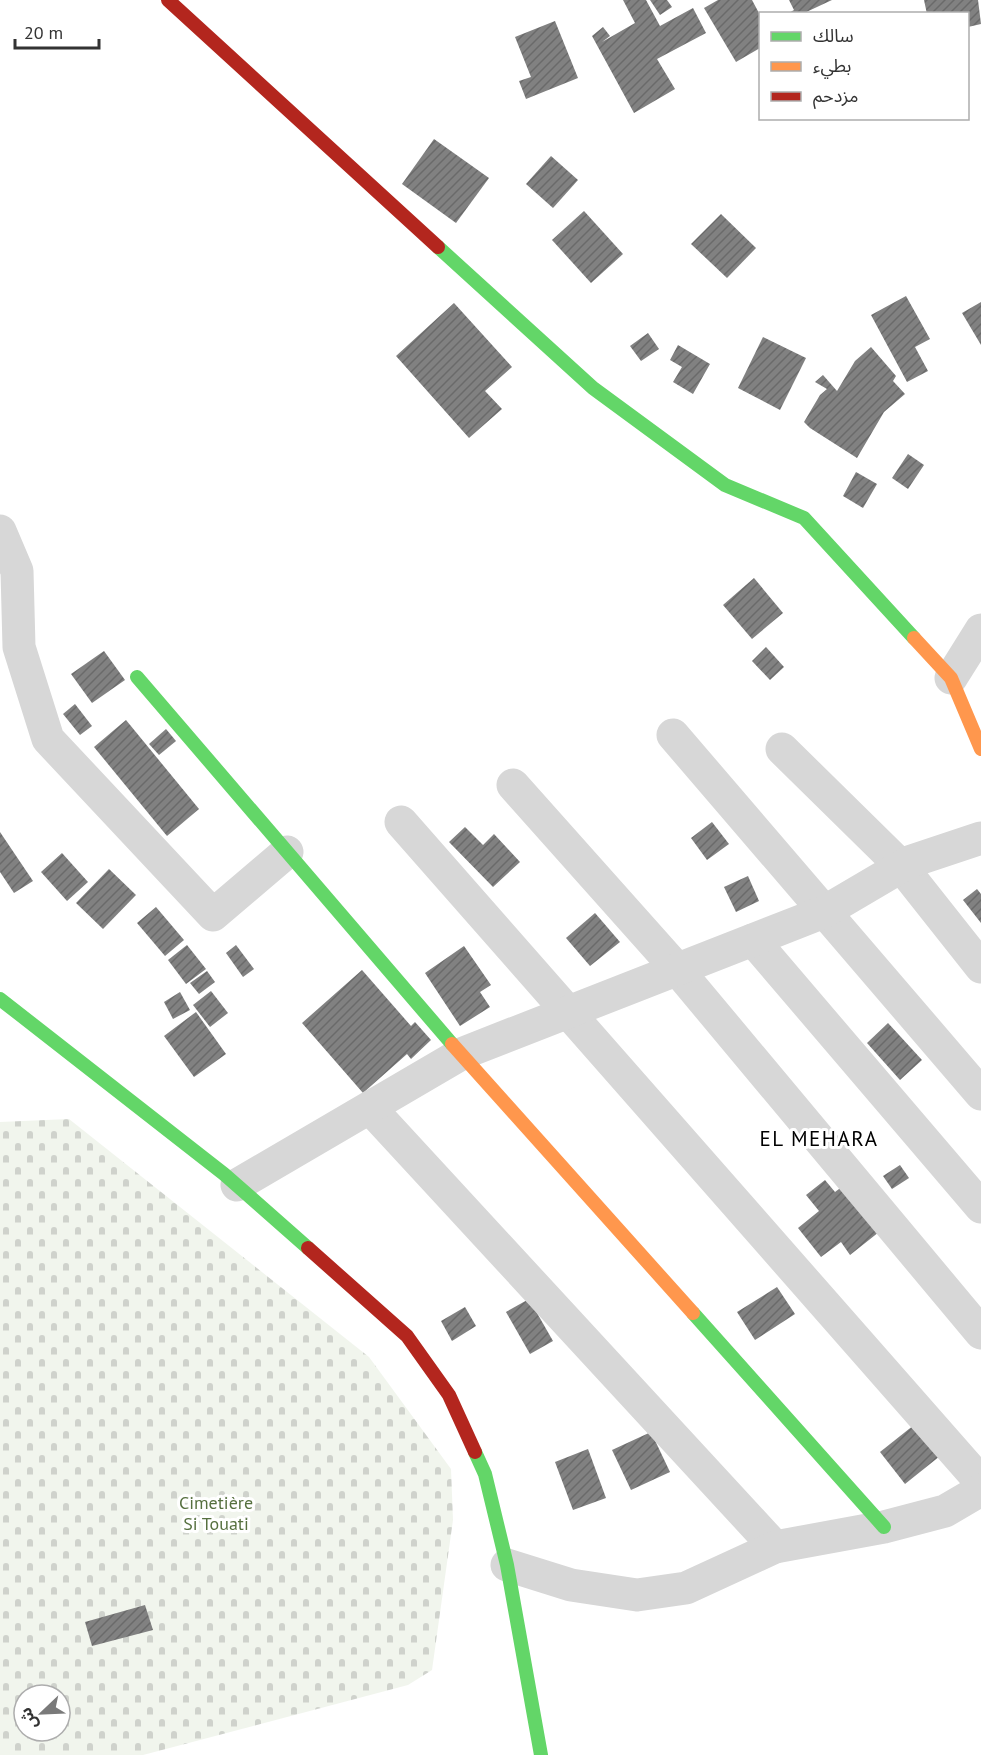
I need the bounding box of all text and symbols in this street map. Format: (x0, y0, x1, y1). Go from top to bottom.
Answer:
scale bar (15, 12, 99, 50)
legend (759, 12, 969, 120)
text: 20 m (24, 21, 63, 44)
text: سالك (813, 24, 854, 47)
text: بطيء (813, 54, 851, 79)
text: مزدحم (813, 84, 858, 109)
district label: EL MEHARA (760, 1125, 878, 1152)
park label: Cimetière Si Touati (179, 1491, 253, 1535)
north arrow (12, 1683, 72, 1743)
text: ش (15, 1705, 42, 1733)

